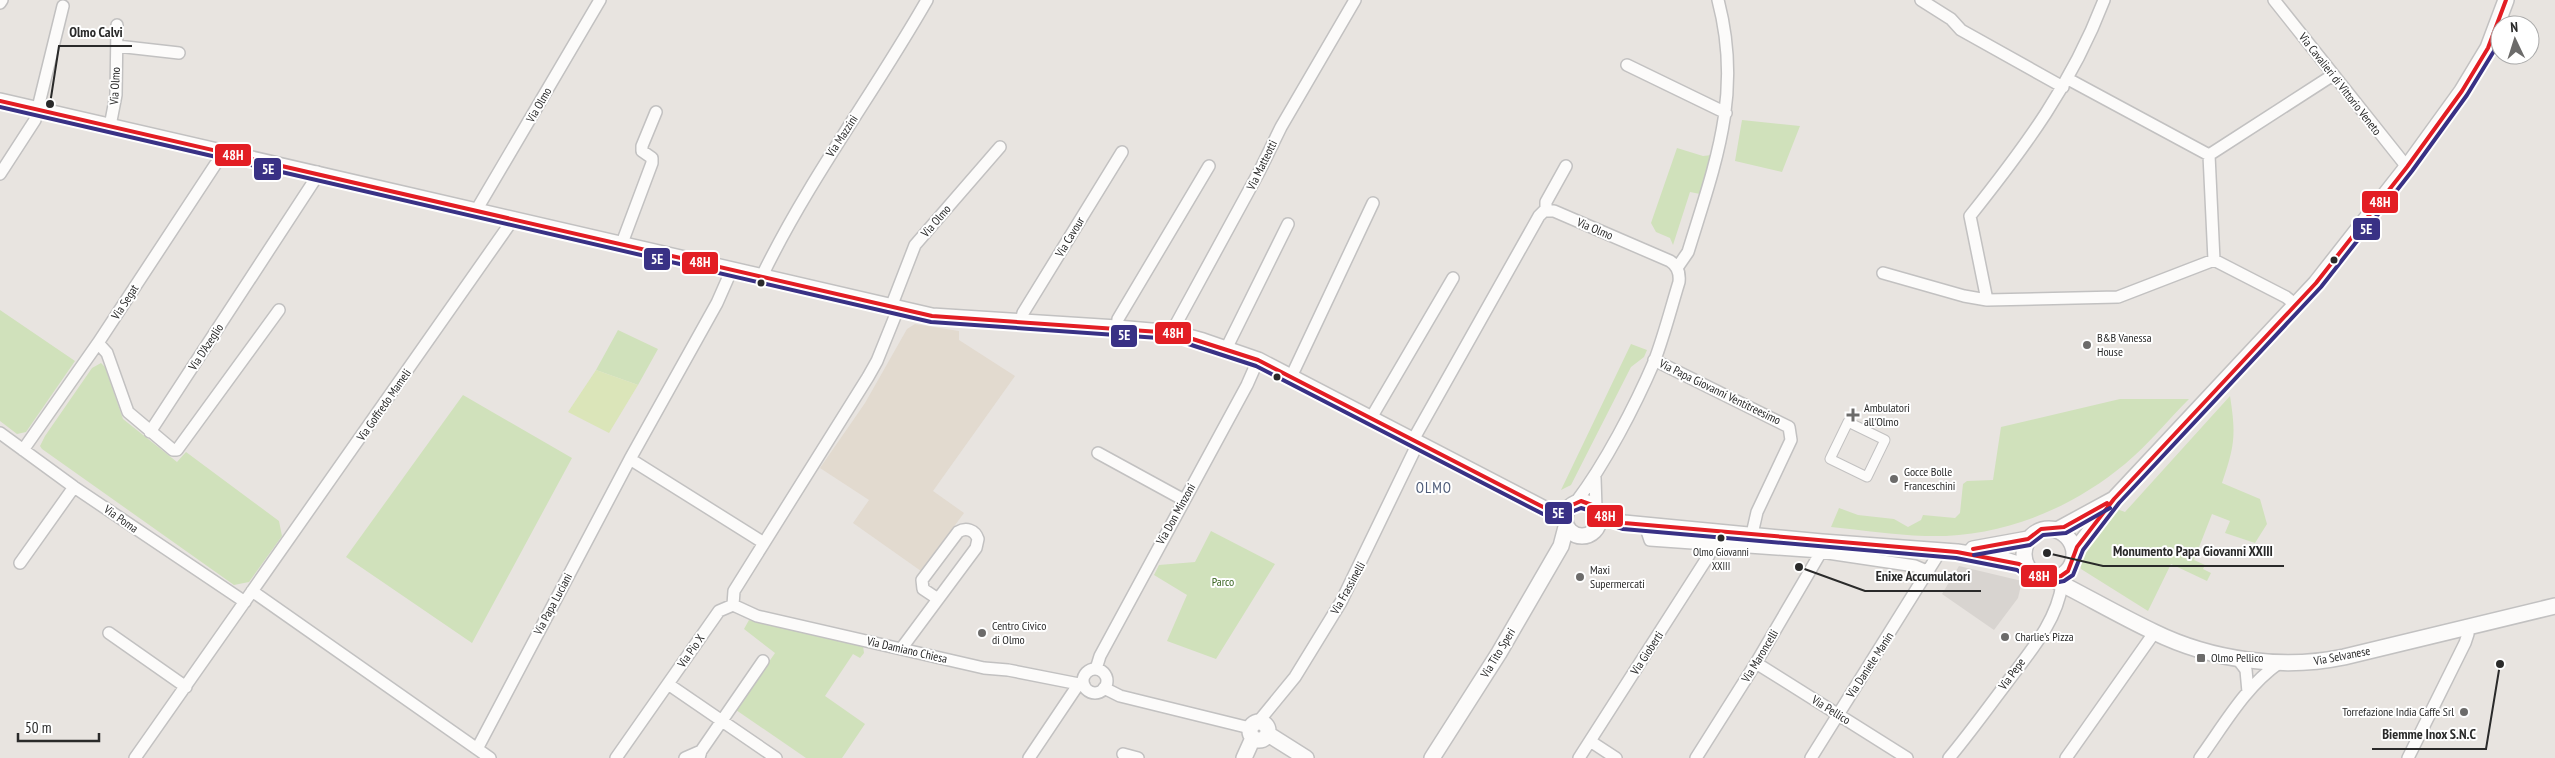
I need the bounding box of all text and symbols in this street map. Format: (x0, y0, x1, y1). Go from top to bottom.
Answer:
north arrow (2490, 15, 2540, 65)
callout: Olmo Calvi (59, 17, 132, 46)
text: N (2510, 18, 2518, 36)
text: Olmo Calvi (69, 23, 123, 41)
street label: Via Cavalieri di Vittorio Veneto (2295, 29, 2385, 138)
street label: Via Olmo (106, 67, 123, 106)
street label: Via Olmo (522, 85, 555, 126)
street label: Via Mazzini (822, 112, 861, 160)
street label: Via Matteotti (1243, 137, 1280, 193)
line badge: 48H (214, 143, 252, 167)
text: 48H (223, 146, 243, 164)
line badge: 5E (253, 157, 282, 181)
text: 5E (262, 160, 274, 178)
line badge: 48H (2361, 190, 2399, 214)
text: 48H (2370, 193, 2390, 211)
street label: Via Olmo (917, 201, 954, 241)
street label: Via Cavour (1051, 213, 1088, 260)
street label: Via Olmo (1574, 214, 1616, 243)
line badge: 5E (2352, 217, 2381, 241)
text: 5E (2360, 220, 2372, 238)
line badge: 5E (643, 247, 671, 271)
text: 5E (651, 250, 663, 268)
line badge: 48H (681, 251, 719, 275)
text: 48H (690, 253, 710, 271)
unlabelled marker (2329, 255, 2339, 265)
unlabelled marker (756, 278, 766, 288)
street label: Via Segat (107, 281, 142, 323)
street label: Via D'Azeglio (184, 321, 226, 374)
line badge: 48H (1154, 321, 1192, 345)
line badge: 5E (1110, 324, 1138, 348)
text: 48H (1163, 324, 1183, 342)
text: 5E (1118, 326, 1130, 344)
place label: B&B Vanessa House (2097, 330, 2152, 359)
marker: B&B Vanessa House (2081, 339, 2093, 351)
street label: Via Papa Giovanni Ventitreesimo (1656, 355, 1784, 428)
street label: Via Goffredo Mameli (353, 366, 414, 444)
unlabelled marker (1272, 372, 1282, 382)
place label: Ambulatori all'Olmo (1864, 400, 1910, 429)
marker: Ambulatori all'Olmo (1846, 408, 1860, 422)
place label: Gocce Bolle Franceschini (1904, 464, 1955, 493)
marker: Gocce Bolle Franceschini (1888, 473, 1900, 485)
district label: OLMO (1416, 478, 1452, 497)
street label: Via Don Minzoni (1152, 481, 1198, 548)
street label: Via Poma (100, 501, 141, 536)
line badge: 5E (1544, 501, 1573, 525)
text: 5E (1552, 504, 1564, 522)
line badge: 48H (1586, 504, 1624, 528)
text: 48H (1595, 507, 1615, 525)
marker: Olmo Giovanni XXIII (1716, 533, 1726, 543)
callout: Monumento Papa Giovanni XXIII (2103, 537, 2284, 566)
text: Monumento Papa Giovanni XXIII (2113, 542, 2273, 560)
place label: Olmo Giovanni XXIII (1693, 545, 1749, 573)
street label: Via Frassinelli (1327, 559, 1368, 617)
place label: Maxi Supermercati (1590, 562, 1645, 591)
callout: Enixe Accumulatori (1865, 562, 1981, 591)
line badge: 48H (2020, 564, 2058, 588)
text: Enixe Accumulatori (1876, 567, 1970, 585)
text: 48H (2029, 567, 2049, 585)
street label: Via Papa Luciani (530, 570, 575, 638)
marker: Maxi Supermercati (1574, 571, 1586, 583)
park label: Parco (1212, 574, 1234, 589)
place label: Centro Civico di Olmo (992, 618, 1046, 647)
street label: Via Tito Speri (1476, 625, 1518, 681)
marker: Centro Civico di Olmo (976, 627, 988, 639)
street label: Via Maroncelli (1737, 627, 1781, 686)
street label: Via Gioberti (1626, 628, 1666, 678)
street label: Via Daniele Manin (1842, 629, 1896, 701)
place label: Charlie's Pizza (2015, 629, 2074, 644)
street label: Via Pio X (673, 631, 707, 671)
marker: Charlie's Pizza (1999, 631, 2011, 643)
street label: Via Damiano Chiesa (864, 633, 949, 666)
street label: Via Selvanese (2311, 643, 2371, 669)
place label: Olmo Pellico (2211, 650, 2263, 665)
marker: Olmo Pellico (2195, 652, 2207, 664)
street label: Via Pepe (1994, 655, 2028, 693)
street label: Via Pellico (1808, 691, 1853, 727)
place label: Torrefazione India Caffe Srl (2342, 704, 2454, 719)
marker: Torrefazione India Caffe Srl (2458, 706, 2470, 718)
scale bar (18, 710, 99, 742)
text: 50 m (25, 718, 51, 737)
callout: Biemme Inox S.N.C (2372, 720, 2486, 749)
text: Biemme Inox S.N.C (2382, 725, 2476, 743)

